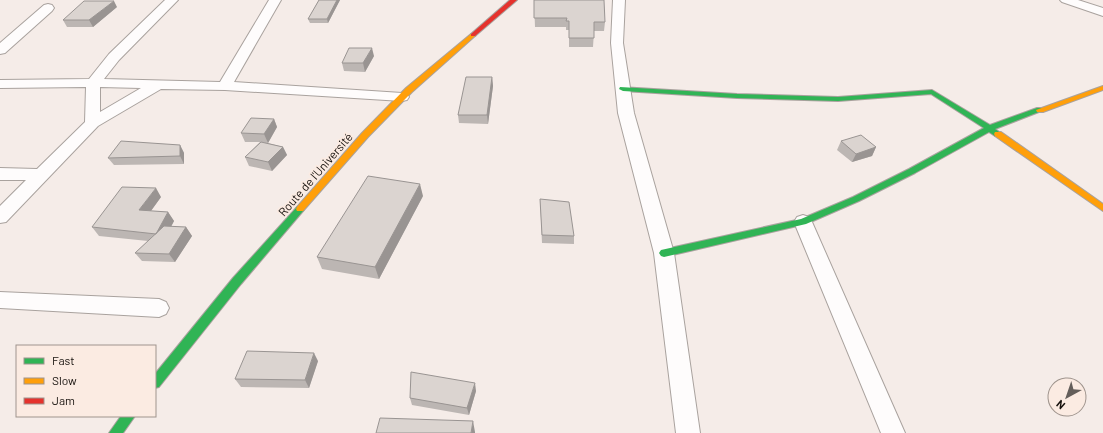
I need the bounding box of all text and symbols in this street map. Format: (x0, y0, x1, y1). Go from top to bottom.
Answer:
street label: Route de l'Université (275, 129, 355, 219)
legend (16, 345, 156, 417)
text: Fast (52, 353, 75, 367)
text: Slow (52, 373, 77, 387)
north arrow (1047, 377, 1087, 417)
text: Jam (52, 393, 75, 407)
text: N (1053, 398, 1067, 412)

